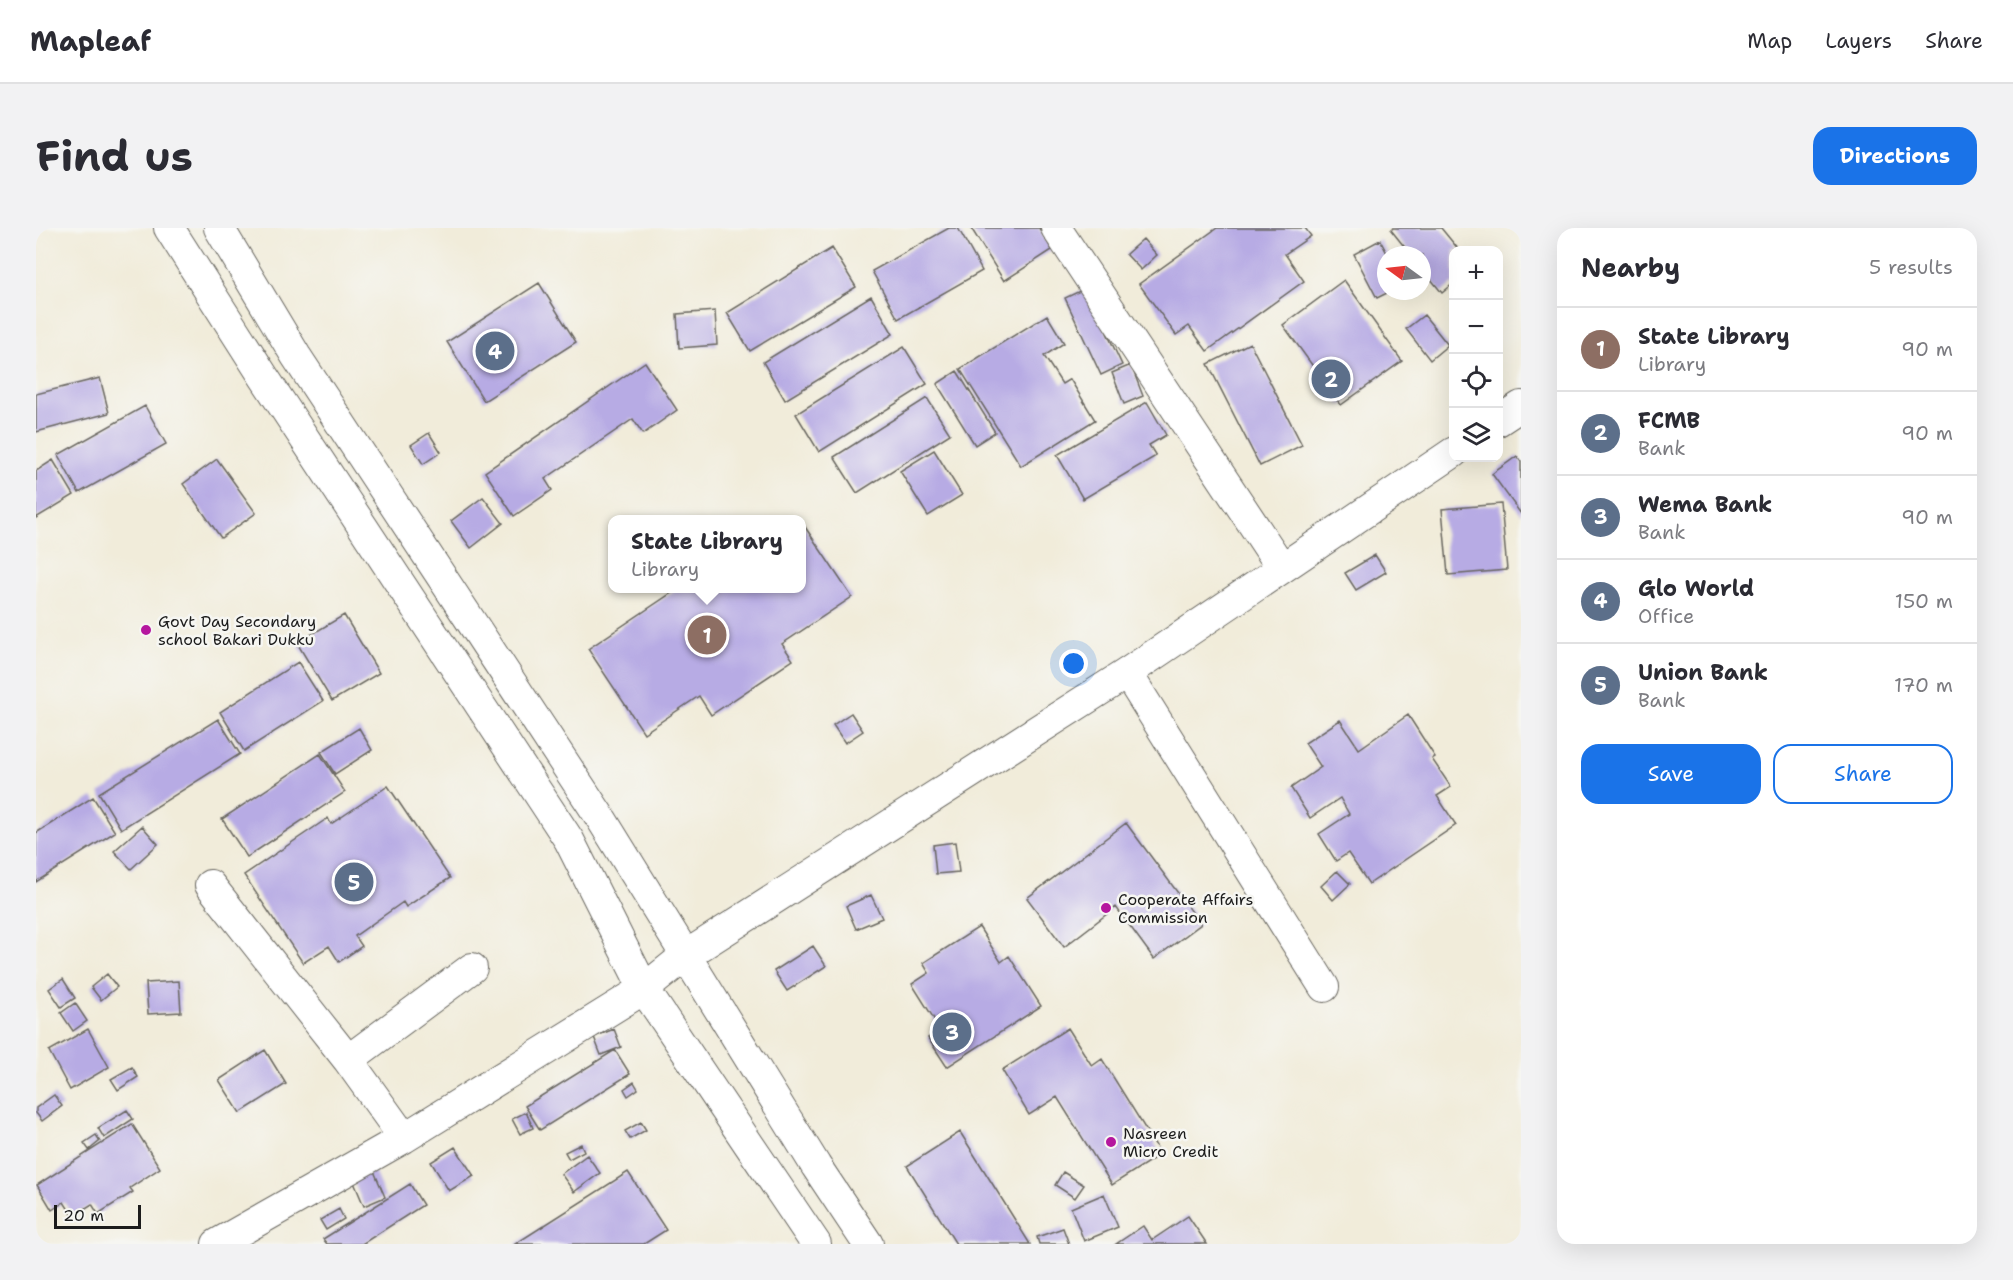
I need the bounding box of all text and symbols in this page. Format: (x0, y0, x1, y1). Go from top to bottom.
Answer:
text: Mapleaf (30, 22, 151, 60)
text: Map (1747, 27, 1792, 55)
text: Layers (1825, 27, 1892, 55)
text: Share (1925, 27, 1983, 55)
button: Directions (1813, 127, 1977, 185)
text: Find us (36, 128, 193, 184)
north arrow (1377, 246, 1431, 300)
map controls (1449, 246, 1503, 462)
button: + (1449, 246, 1503, 300)
text: Nearby (1581, 250, 1680, 285)
text: 5 results (1869, 254, 1953, 280)
button: − (1449, 300, 1503, 354)
text: State Library (1638, 322, 1790, 351)
pin: 4 (476, 328, 514, 374)
text: 1 (1596, 336, 1605, 362)
text: 90 m (1901, 336, 1953, 362)
text: Library (1638, 351, 1706, 377)
button: locate (1449, 354, 1503, 408)
pin: 2 (1312, 356, 1350, 402)
text: FCMB (1638, 406, 1700, 435)
button: layers (1449, 408, 1503, 462)
text: 2 (1594, 420, 1608, 446)
text: 90 m (1901, 420, 1953, 446)
text: Bank (1638, 435, 1686, 461)
text: Wema Bank (1638, 490, 1772, 519)
text: 3 (1594, 504, 1608, 530)
text: 90 m (1901, 504, 1953, 530)
popup (608, 515, 806, 593)
text: Bank (1638, 519, 1686, 545)
text: State Library (631, 527, 783, 556)
text: Library (631, 556, 699, 582)
text: Glo World (1638, 574, 1754, 603)
text: 4 (1594, 588, 1608, 614)
text: 150 m (1895, 588, 1953, 614)
text: Office (1638, 603, 1694, 629)
place label: Govt Day Secondary school Bakari Dukku (158, 611, 316, 650)
pin: 1 (688, 612, 726, 658)
marker: Govt Day Secondary school Bakari Dukku (139, 623, 153, 637)
your location (1059, 649, 1088, 678)
text: Union Bank (1638, 658, 1768, 687)
text: 5 (1594, 672, 1607, 698)
text: 170 m (1894, 672, 1953, 698)
text: Bank (1638, 687, 1686, 713)
button: Save (1581, 744, 1761, 804)
button: Share (1773, 744, 1953, 804)
pin: 5 (334, 860, 374, 904)
place label: Cooperate Affairs Commission (1118, 889, 1254, 928)
marker: Cooperate Affairs Commission (1099, 901, 1113, 915)
pin: 3 (932, 1010, 972, 1054)
place label: Nasreen Micro Credit (1123, 1123, 1218, 1162)
marker: Nasreen Micro Credit (1104, 1135, 1118, 1149)
scale bar (54, 1202, 141, 1230)
text: 20 m (63, 1205, 104, 1226)

